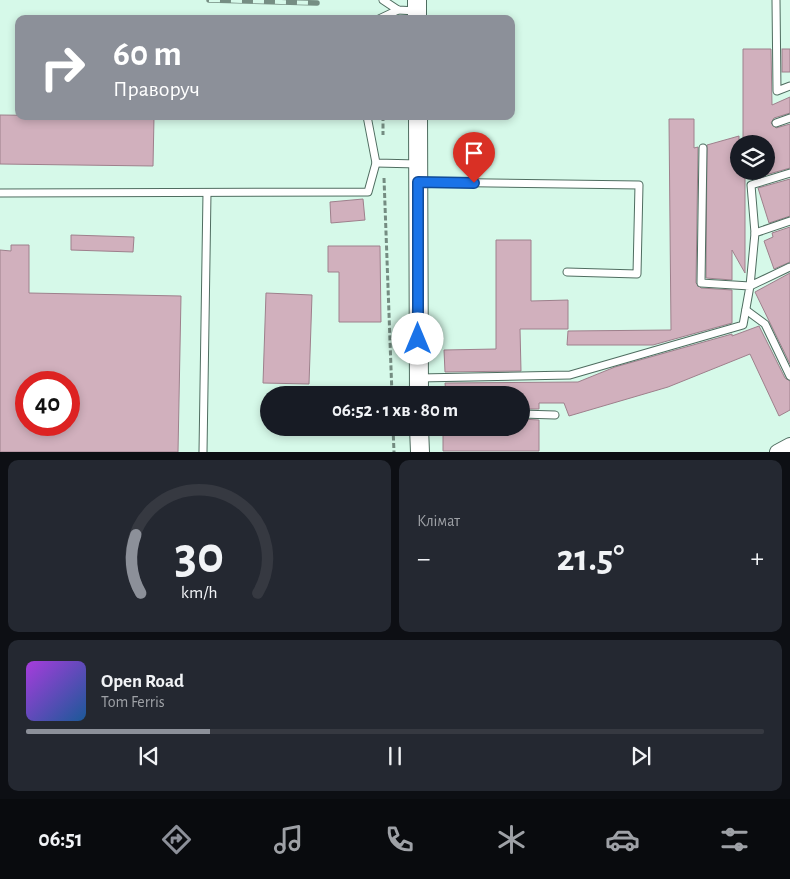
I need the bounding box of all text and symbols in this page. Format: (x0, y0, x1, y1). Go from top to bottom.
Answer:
icon: right (30, 35, 95, 100)
text: 60 m (113, 37, 182, 72)
text: Праворуч (113, 78, 200, 100)
pin (453, 132, 495, 183)
map controls (730, 135, 775, 180)
button: layers (730, 135, 775, 180)
icon: arrive (460, 139, 488, 167)
position arrow (391, 312, 443, 364)
speed limit sign: 40 (15, 371, 80, 436)
text: 06:52 · 1 хв · 80 m (332, 401, 458, 420)
text: Клімат (417, 513, 460, 529)
text: 30 (175, 530, 224, 582)
text: 21.5° (557, 540, 624, 578)
text: − (417, 545, 430, 573)
text: + (751, 545, 764, 573)
text: km/h (181, 584, 218, 602)
text: Open Road (101, 672, 184, 691)
text: Tom Ferris (101, 694, 165, 710)
icon: previous (135, 742, 163, 770)
icon: pause (381, 742, 409, 770)
icon: next (627, 742, 655, 770)
icon: directions (159, 822, 194, 857)
icon: music (271, 822, 306, 857)
icon: phone (382, 822, 417, 857)
icon: climate (494, 822, 529, 857)
icon: car (605, 822, 640, 857)
icon: filters (717, 822, 752, 857)
text: 06:51 (38, 828, 83, 850)

